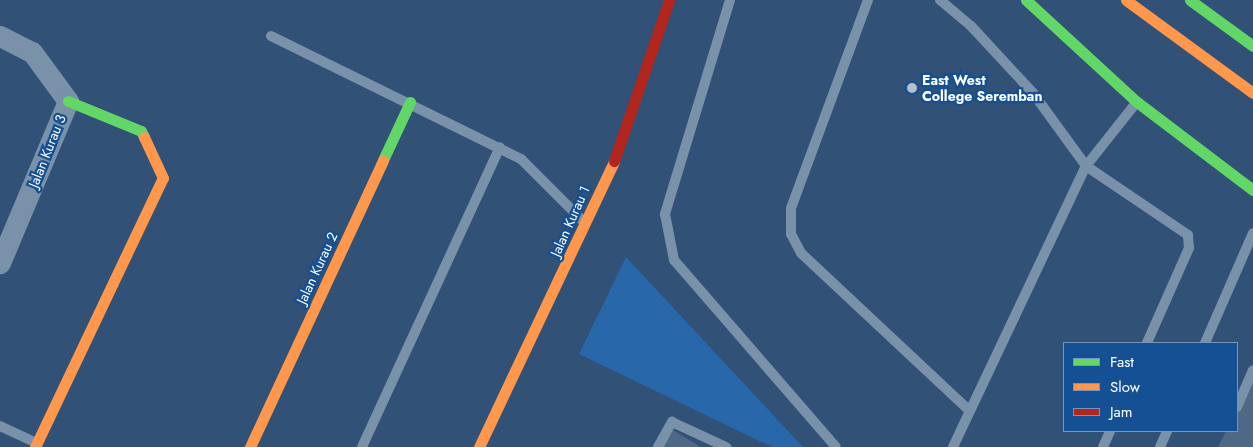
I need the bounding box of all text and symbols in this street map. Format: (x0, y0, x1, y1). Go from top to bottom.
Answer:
place label: East West College Seremban (922, 72, 1042, 104)
marker: East West College Seremban (906, 82, 918, 94)
street label: Jalan Kurau 3 (25, 112, 69, 190)
street label: Jalan Kurau 1 (547, 183, 593, 259)
street label: Jalan Kurau 2 (293, 229, 341, 307)
legend (1063, 342, 1238, 432)
text: Fast (1110, 351, 1134, 373)
text: Slow (1110, 376, 1140, 398)
text: Jam (1110, 401, 1133, 423)

